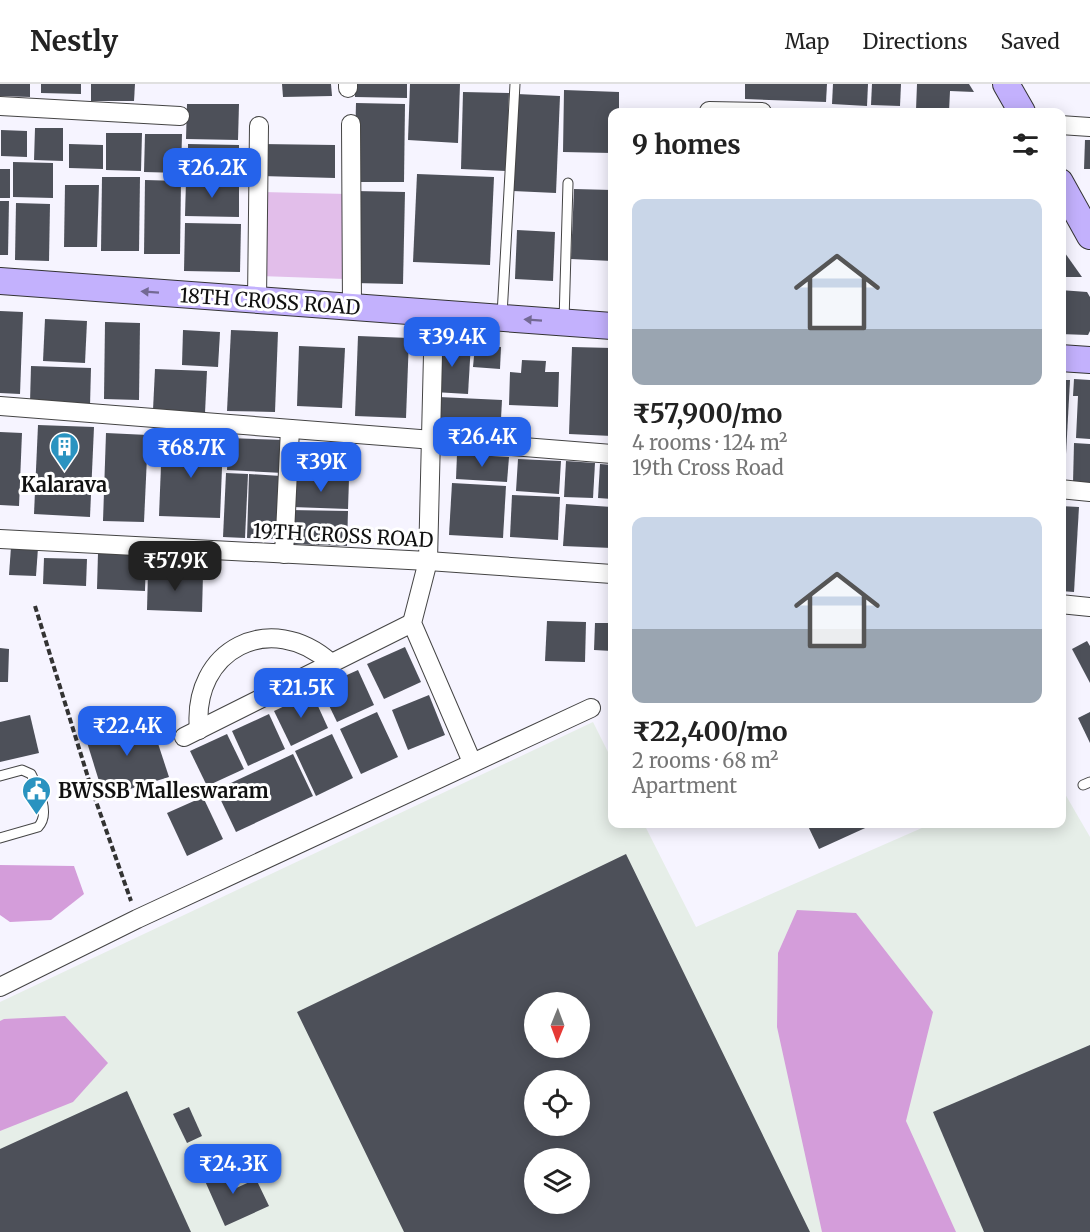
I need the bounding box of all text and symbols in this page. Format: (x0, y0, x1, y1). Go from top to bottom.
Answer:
text: Nestly (30, 23, 118, 59)
text: Map (785, 28, 829, 55)
text: Directions (862, 28, 967, 55)
text: Saved (1000, 28, 1060, 55)
text: 9 homes (632, 128, 741, 161)
icon: filters (1009, 128, 1042, 161)
pin: ₹26.2K (163, 148, 261, 199)
text: ₹26.2K (177, 155, 247, 180)
icon: home (783, 238, 891, 346)
street label: 18TH CROSS ROAD (179, 282, 361, 320)
one-way arrow (140, 287, 159, 297)
one-way arrow (523, 315, 542, 325)
pin: ₹39.4K (403, 317, 501, 368)
text: ₹39.4K (418, 324, 486, 349)
text: ₹57,900/mo (632, 397, 782, 430)
pin: ₹26.4K (433, 417, 531, 468)
text: ₹26.4K (447, 424, 517, 449)
pin: ₹68.7K (142, 428, 240, 479)
building icon: Kalarava (48, 430, 80, 472)
text: 4 rooms · 124 m² (632, 430, 787, 455)
text: ₹68.7K (157, 435, 225, 460)
pin: ₹39K (285, 442, 357, 493)
text: ₹39K (295, 449, 347, 474)
text: 19th Cross Road (632, 455, 784, 480)
place label: Kalarava (21, 472, 107, 497)
street label: 19TH CROSS ROAD (252, 518, 434, 552)
pin: ₹57.9K (126, 541, 224, 592)
text: ₹57.9K (142, 548, 208, 573)
icon: home (783, 556, 891, 664)
pin: ₹21.5K (252, 668, 350, 719)
text: ₹21.5K (268, 675, 334, 700)
pin: ₹22.4K (78, 706, 176, 757)
text: ₹22.4K (92, 713, 162, 738)
text: ₹22,400/mo (632, 715, 788, 748)
text: 2 rooms · 68 m² (632, 748, 779, 773)
text: Apartment (632, 773, 737, 798)
public building icon: BWSSB Malleswaram (21, 774, 53, 816)
place label: BWSSB Malleswaram (58, 778, 269, 803)
north arrow (524, 992, 590, 1058)
map controls (524, 992, 590, 1214)
button: locate (524, 1070, 590, 1136)
pin: ₹24.3K (184, 1144, 282, 1195)
button: layers (524, 1148, 590, 1214)
text: ₹24.3K (198, 1151, 268, 1176)

